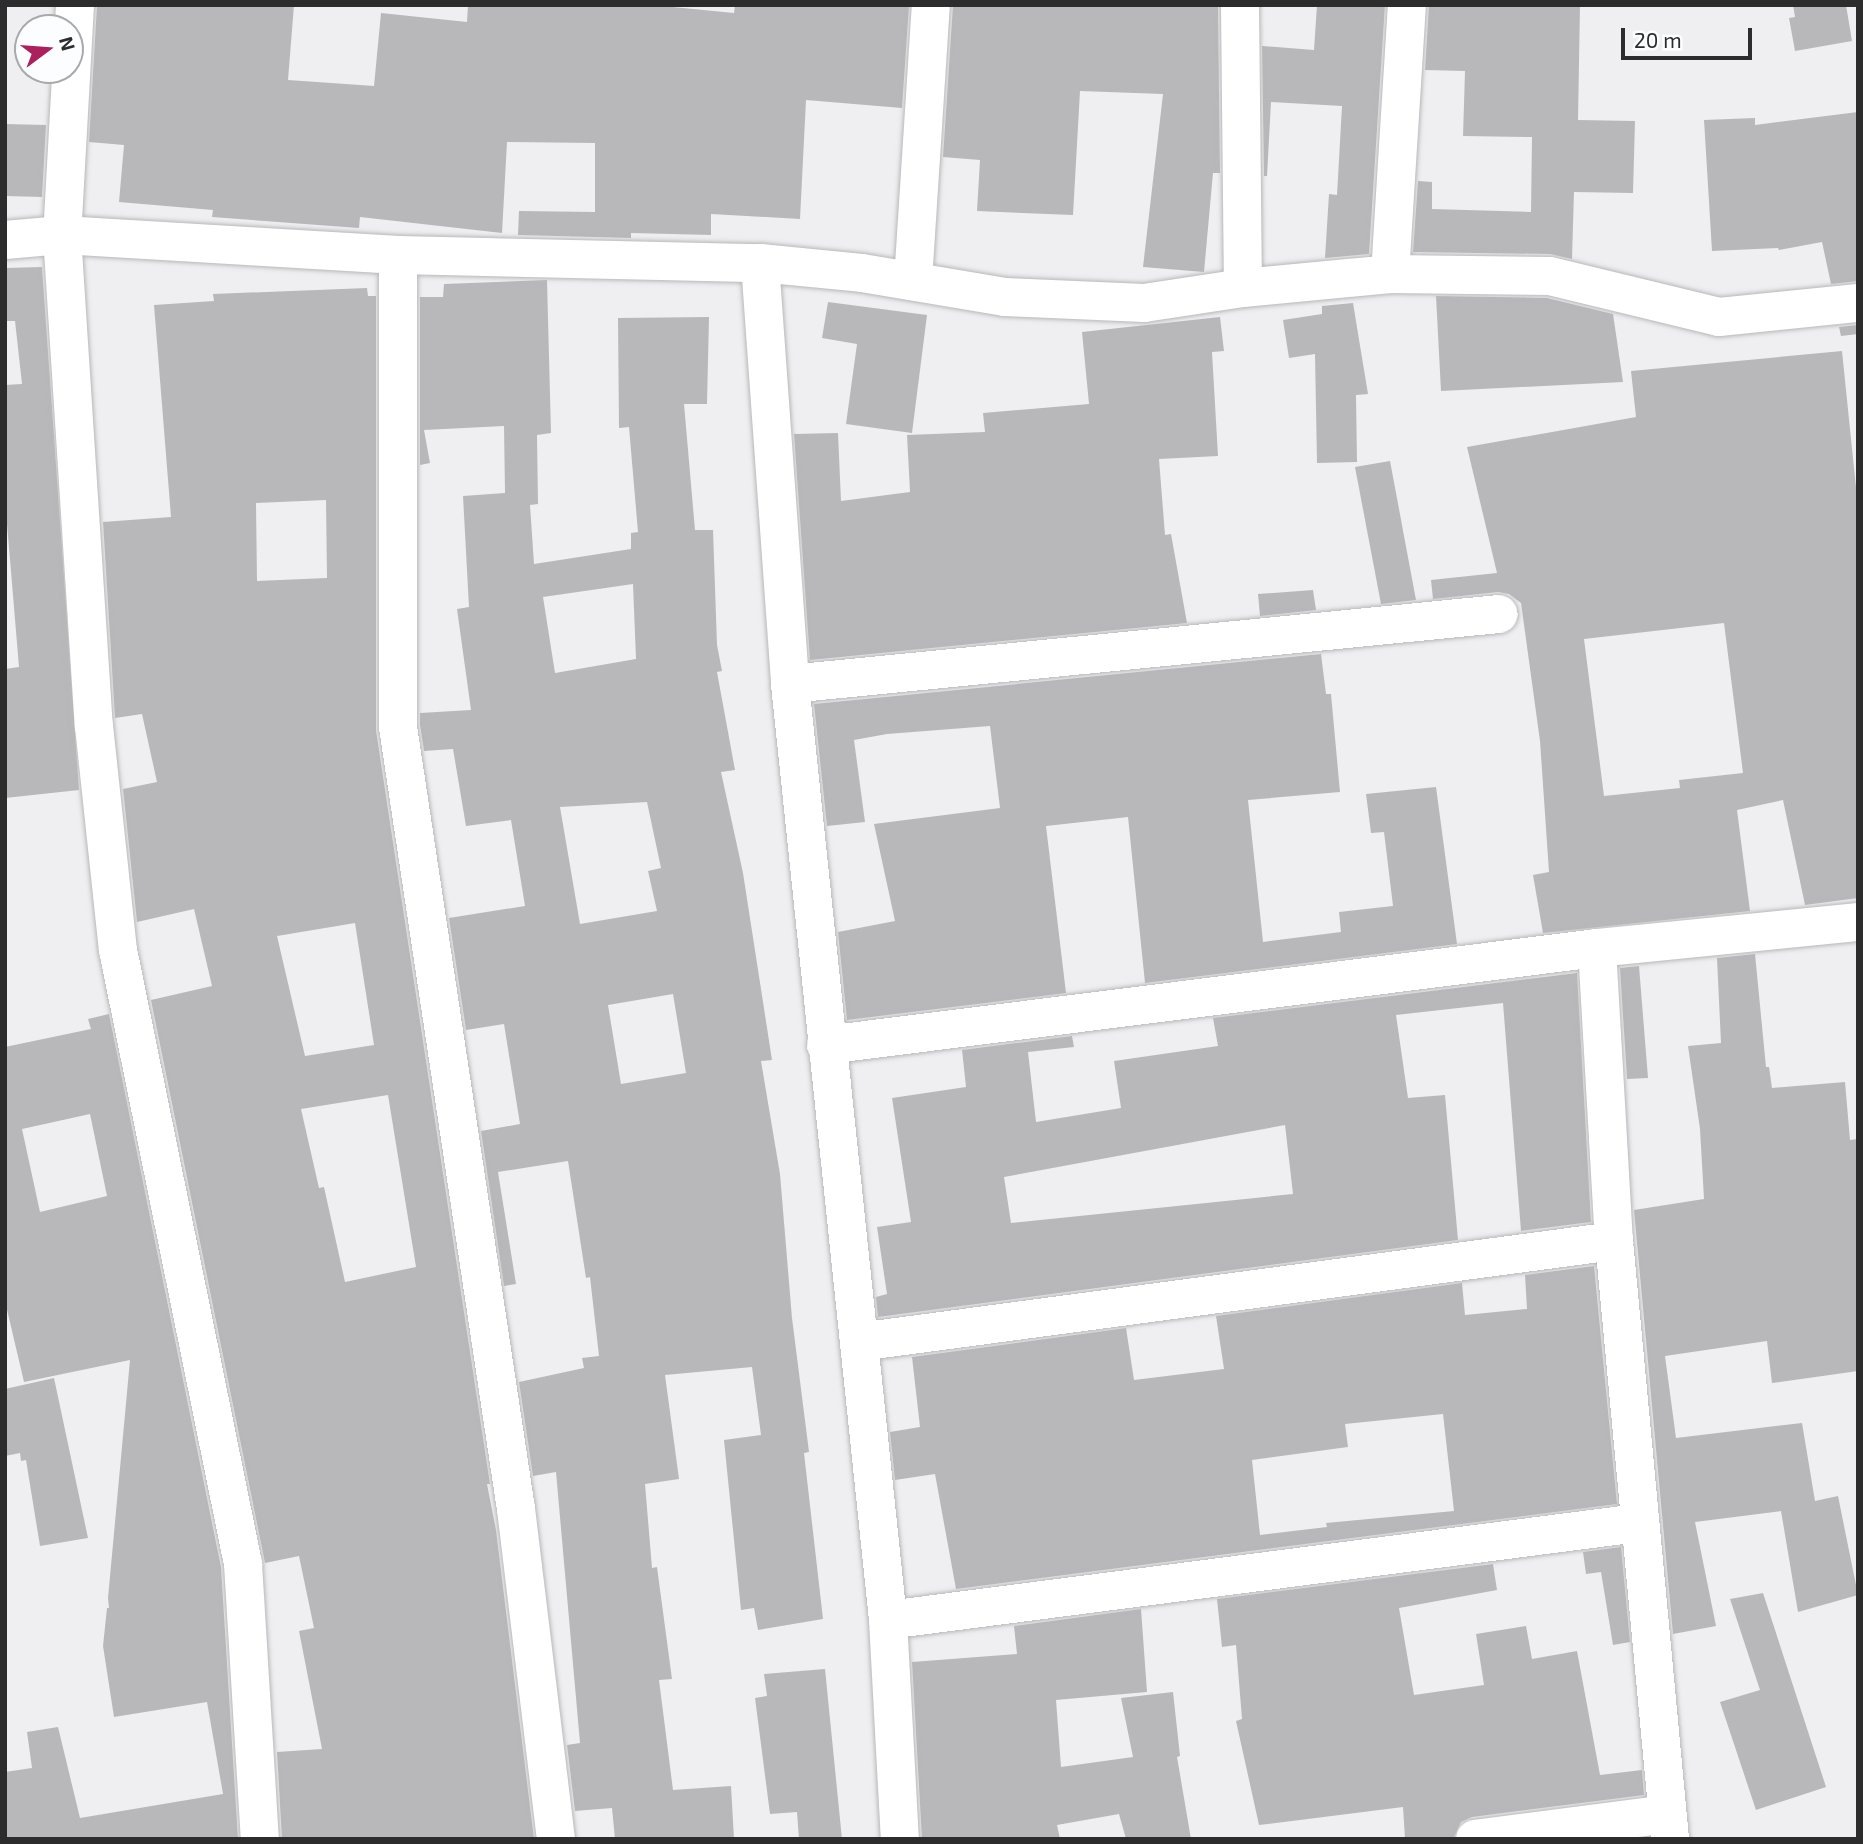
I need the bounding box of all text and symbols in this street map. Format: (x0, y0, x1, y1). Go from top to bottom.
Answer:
north arrow (14, 14, 84, 84)
scale bar (1625, 14, 1756, 58)
text: 20 m (1634, 27, 1682, 52)
text: N (55, 34, 81, 53)

